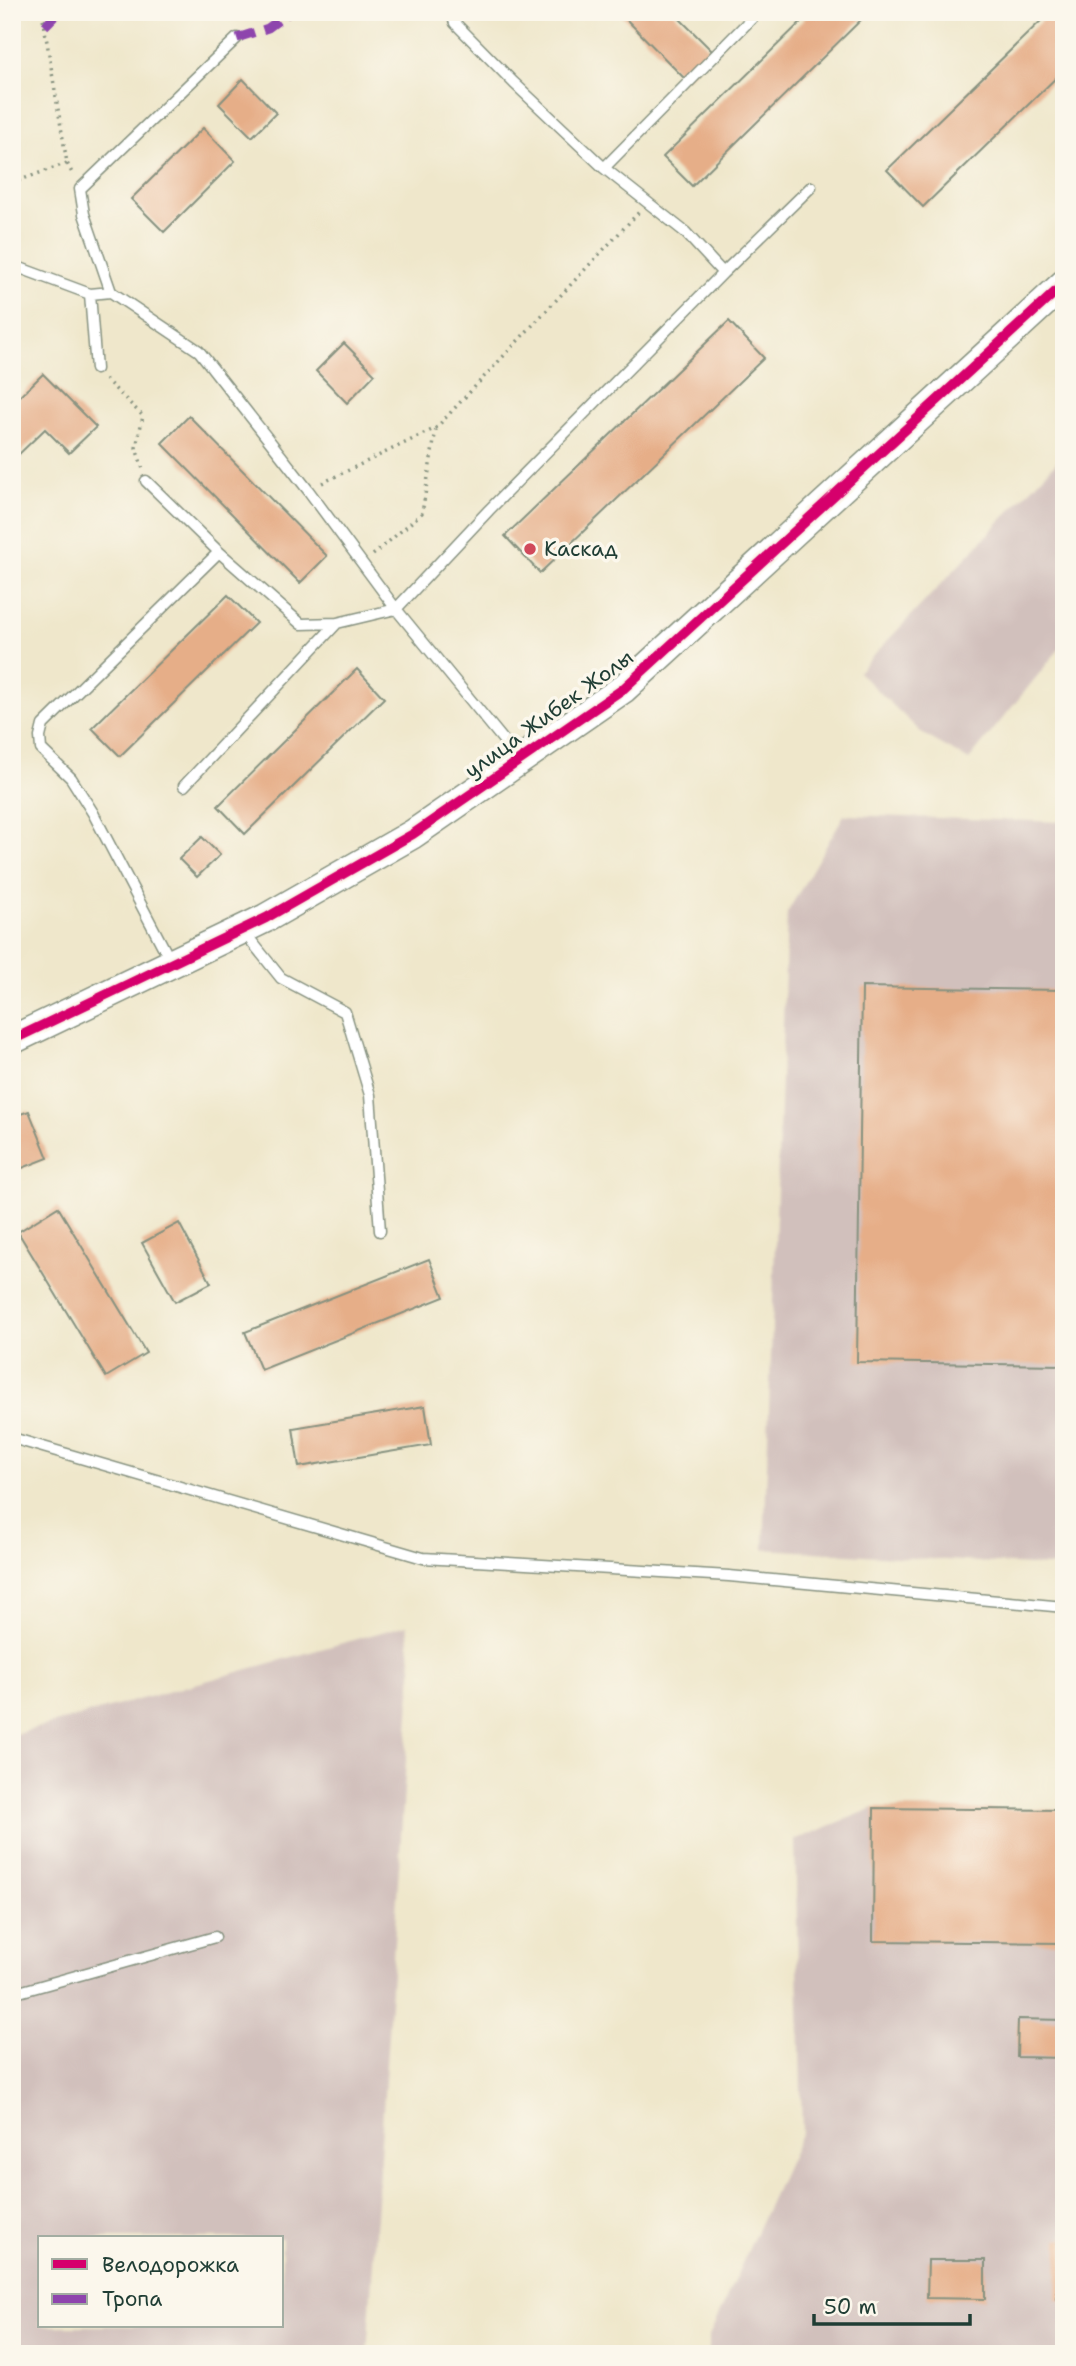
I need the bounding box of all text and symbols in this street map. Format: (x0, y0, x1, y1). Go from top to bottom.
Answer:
place label: Каскад (544, 535, 618, 563)
marker: Каскад (522, 541, 538, 557)
street label: улица Жибек Жолы (459, 643, 639, 785)
legend (38, 2236, 284, 2328)
text: Велодорожка (102, 2251, 239, 2279)
scale bar (814, 2282, 969, 2326)
text: Тропа (102, 2285, 162, 2313)
text: 50 m (824, 2293, 877, 2321)

